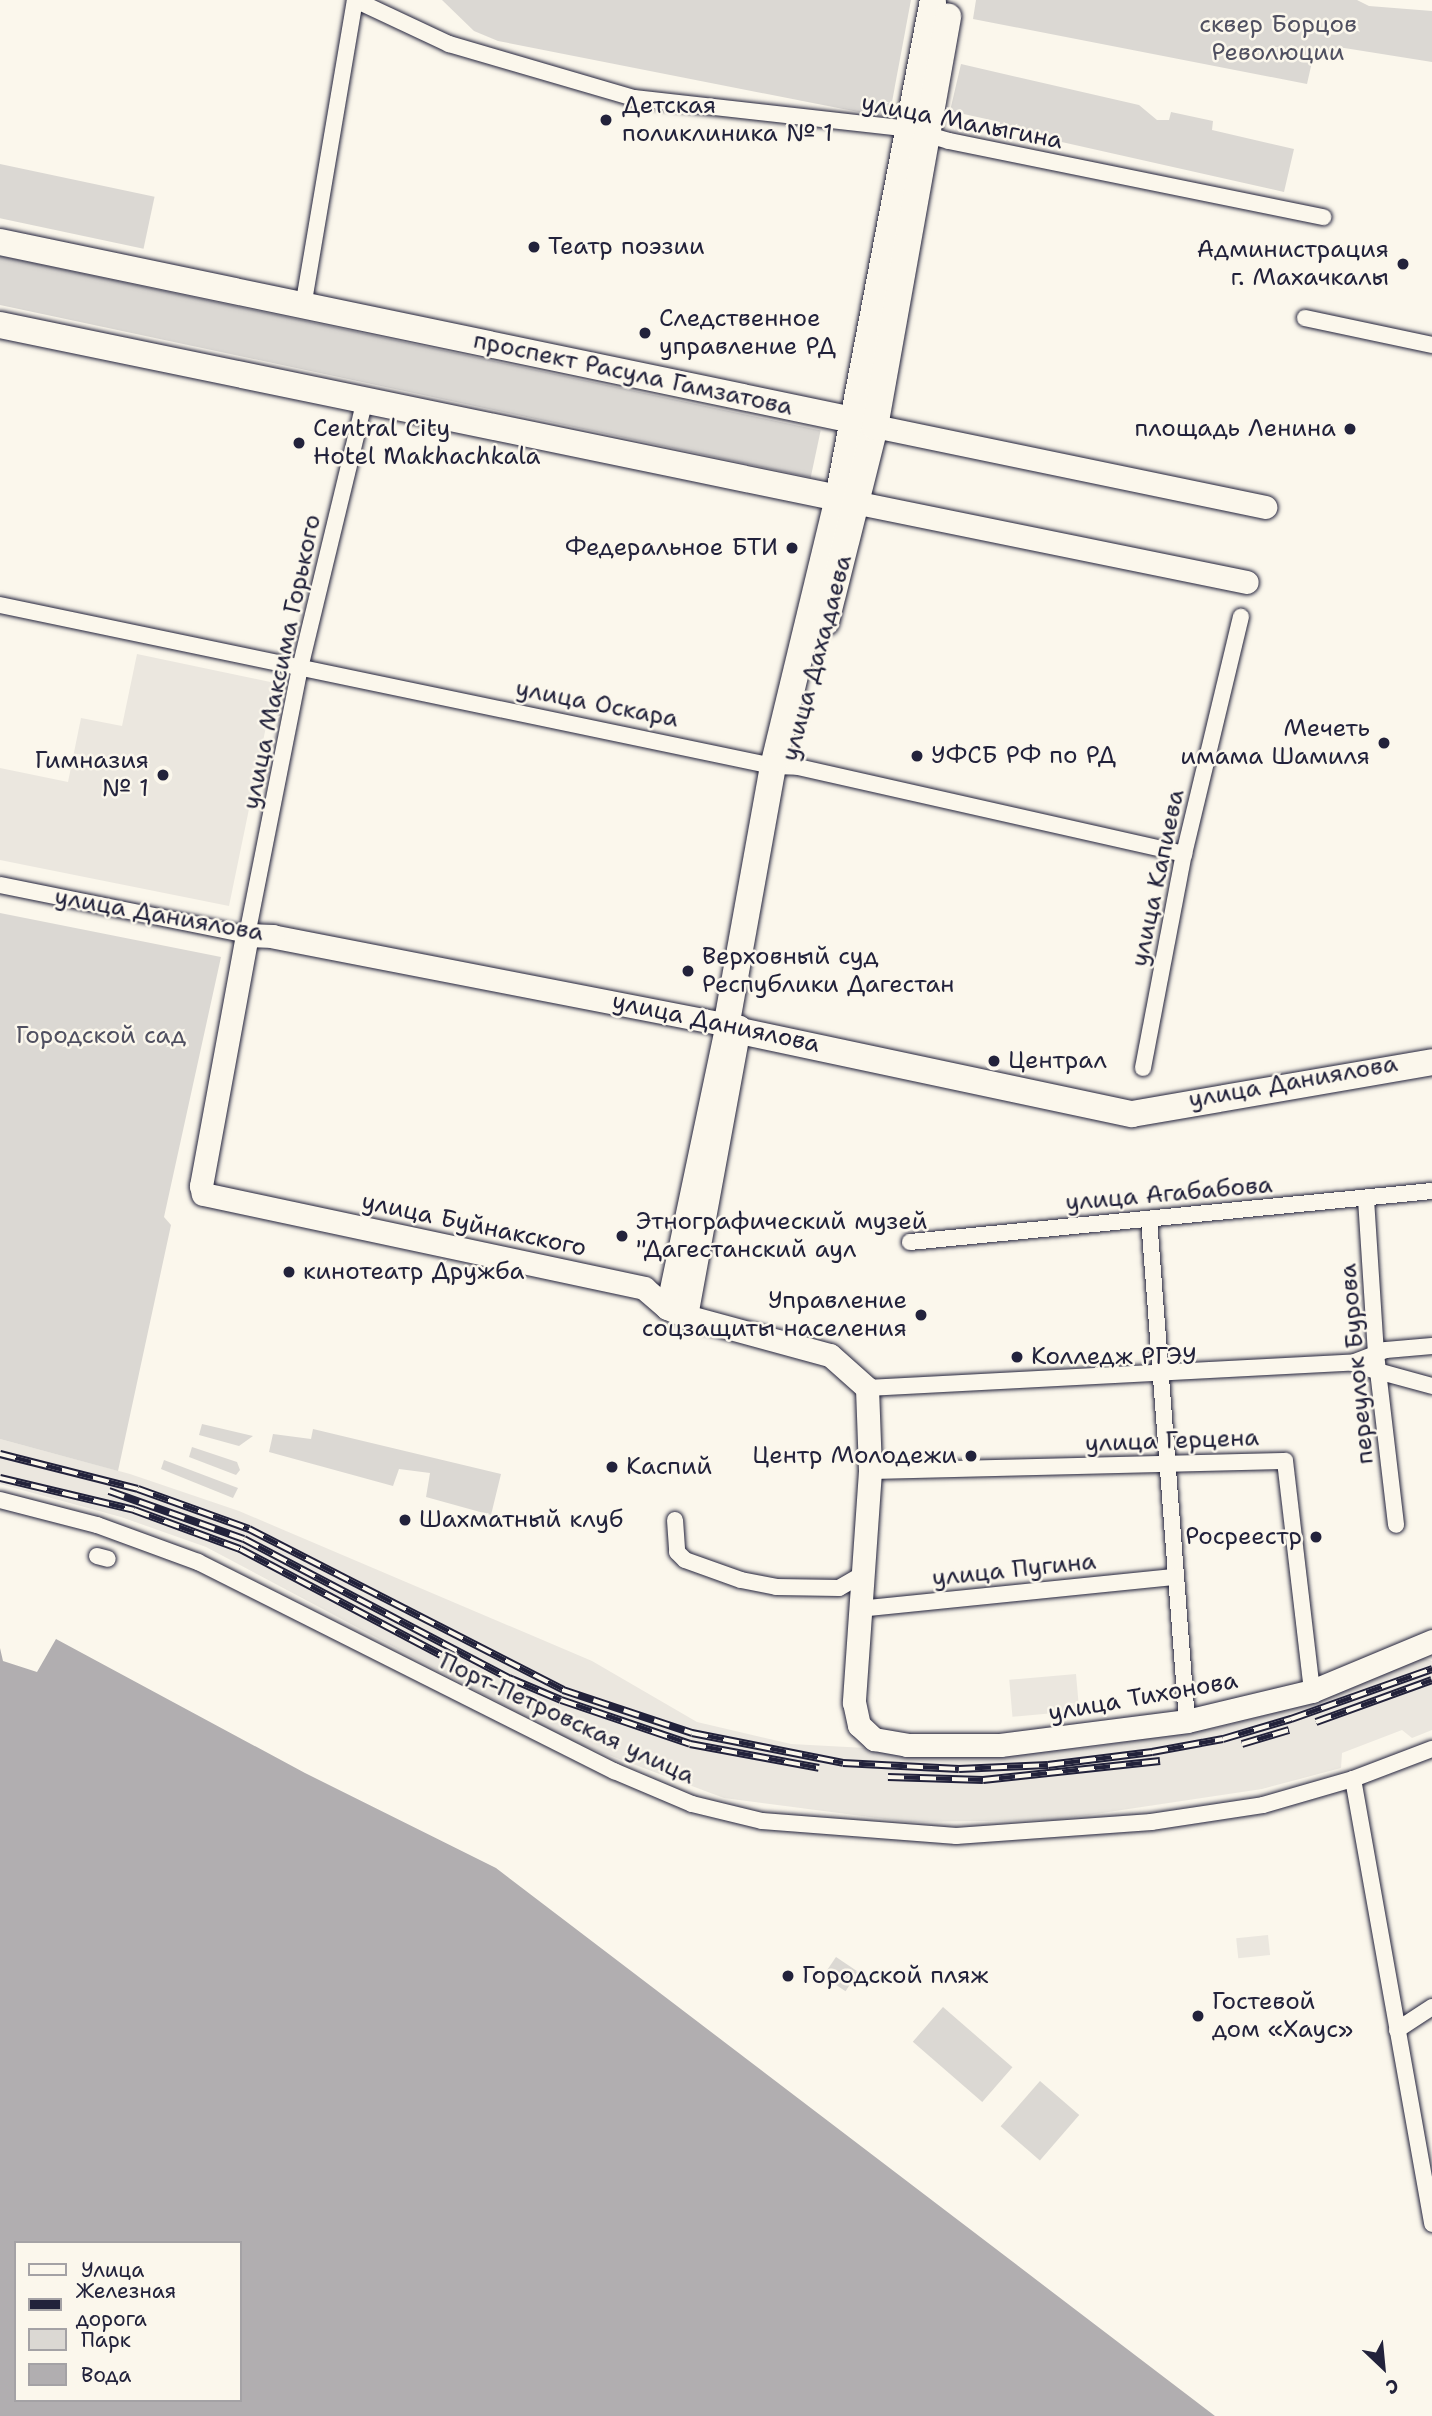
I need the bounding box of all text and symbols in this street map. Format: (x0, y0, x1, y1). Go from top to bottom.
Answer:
park label: сквер Борцов Революции (1199, 11, 1357, 67)
street label: улица Малыгина (859, 88, 1065, 156)
place label: Детская поликлиника № 1 (622, 92, 833, 148)
marker: Детская поликлиника № 1 (596, 110, 616, 130)
place label: Театр поэзии (548, 233, 705, 261)
place label: Администрация г. Махачкалы (1197, 236, 1389, 292)
marker: Театр поэзии (526, 239, 542, 255)
marker: Администрация г. Махачкалы (1395, 256, 1411, 272)
place label: Следственное управление РД (659, 305, 836, 361)
marker: Следственное управление РД (637, 325, 653, 341)
street label: проспект Расула Гамзатова (471, 326, 795, 422)
place label: Central City Hotel Makhachkala (313, 415, 540, 471)
place label: площадь Ленина (1135, 415, 1336, 443)
marker: площадь Ленина (1342, 421, 1358, 437)
marker: Central City Hotel Makhachkala (291, 435, 307, 451)
street label: улица Максима Горького (237, 512, 327, 812)
place label: Федеральное БТИ (565, 534, 778, 562)
marker: Федеральное БТИ (784, 540, 800, 556)
street label: улица Дахадаева (776, 552, 858, 764)
street label: улица Оскара (513, 674, 681, 734)
place label: Мечеть имама Шамиля (1180, 715, 1370, 771)
marker: Мечеть имама Шамиля (1376, 735, 1392, 751)
place label: УФСБ РФ по РД (931, 742, 1116, 770)
place label: Гимназия № 1 (35, 747, 149, 803)
marker: УФСБ РФ по РД (909, 748, 925, 764)
marker: Гимназия № 1 (155, 767, 171, 783)
street label: улица Капиева (1125, 787, 1191, 969)
street label: улица Даниялова (52, 882, 266, 948)
place label: Верховный суд Республики Дагестан (702, 943, 954, 999)
marker: Верховный суд Республики Дагестан (680, 963, 696, 979)
street label: улица Даниялова (610, 987, 822, 1059)
park label: Городской сад (16, 1022, 186, 1050)
place label: Централ (1008, 1047, 1107, 1075)
street label: улица Даниялова (1186, 1049, 1400, 1115)
marker: Централ (986, 1053, 1002, 1069)
street label: улица Агабабова (1064, 1171, 1274, 1217)
street label: улица Буйнакского (359, 1187, 589, 1263)
place label: Этнографический музей "Дагестанский аул (636, 1208, 927, 1264)
marker: Этнографический музей "Дагестанский аул (614, 1228, 630, 1244)
place label: кинотеатр Дружба (303, 1258, 524, 1286)
street label: переулок Бурова (1334, 1262, 1380, 1466)
marker: кинотеатр Дружба (281, 1264, 297, 1280)
place label: Управление соцзащиты населения (642, 1287, 907, 1343)
marker: Управление соцзащиты населения (913, 1307, 929, 1323)
place label: Колледж РГЭУ (1031, 1343, 1197, 1371)
marker: Колледж РГЭУ (1009, 1349, 1025, 1365)
street label: улица Герцена (1084, 1424, 1260, 1458)
place label: Центр Молодежи (752, 1442, 957, 1470)
marker: Центр Молодежи (963, 1448, 979, 1464)
place label: Каспий (626, 1453, 712, 1481)
marker: Каспий (604, 1459, 620, 1475)
place label: Шахматный клуб (419, 1506, 623, 1534)
marker: Шахматный клуб (397, 1512, 413, 1528)
place label: Росреестр (1185, 1523, 1302, 1551)
marker: Росреестр (1308, 1529, 1324, 1545)
street label: улица Пугина (931, 1547, 1097, 1593)
street label: Порт-Петровская улица (435, 1647, 699, 1791)
street label: улица Тихонова (1046, 1666, 1240, 1728)
place label: Городской пляж (802, 1962, 988, 1990)
marker: Городской пляж (780, 1968, 796, 1984)
place label: Гостевой дом «Хаус» (1212, 1988, 1353, 2044)
marker: Гостевой дом «Хаус» (1190, 2008, 1206, 2024)
legend (14, 2241, 242, 2402)
text: Улица (81, 2256, 144, 2284)
text: Железная дорога (76, 2277, 176, 2333)
text: Парк (81, 2326, 131, 2354)
north arrow (1348, 2332, 1418, 2402)
text: Вода (81, 2361, 131, 2389)
text: С (1382, 2373, 1403, 2400)

